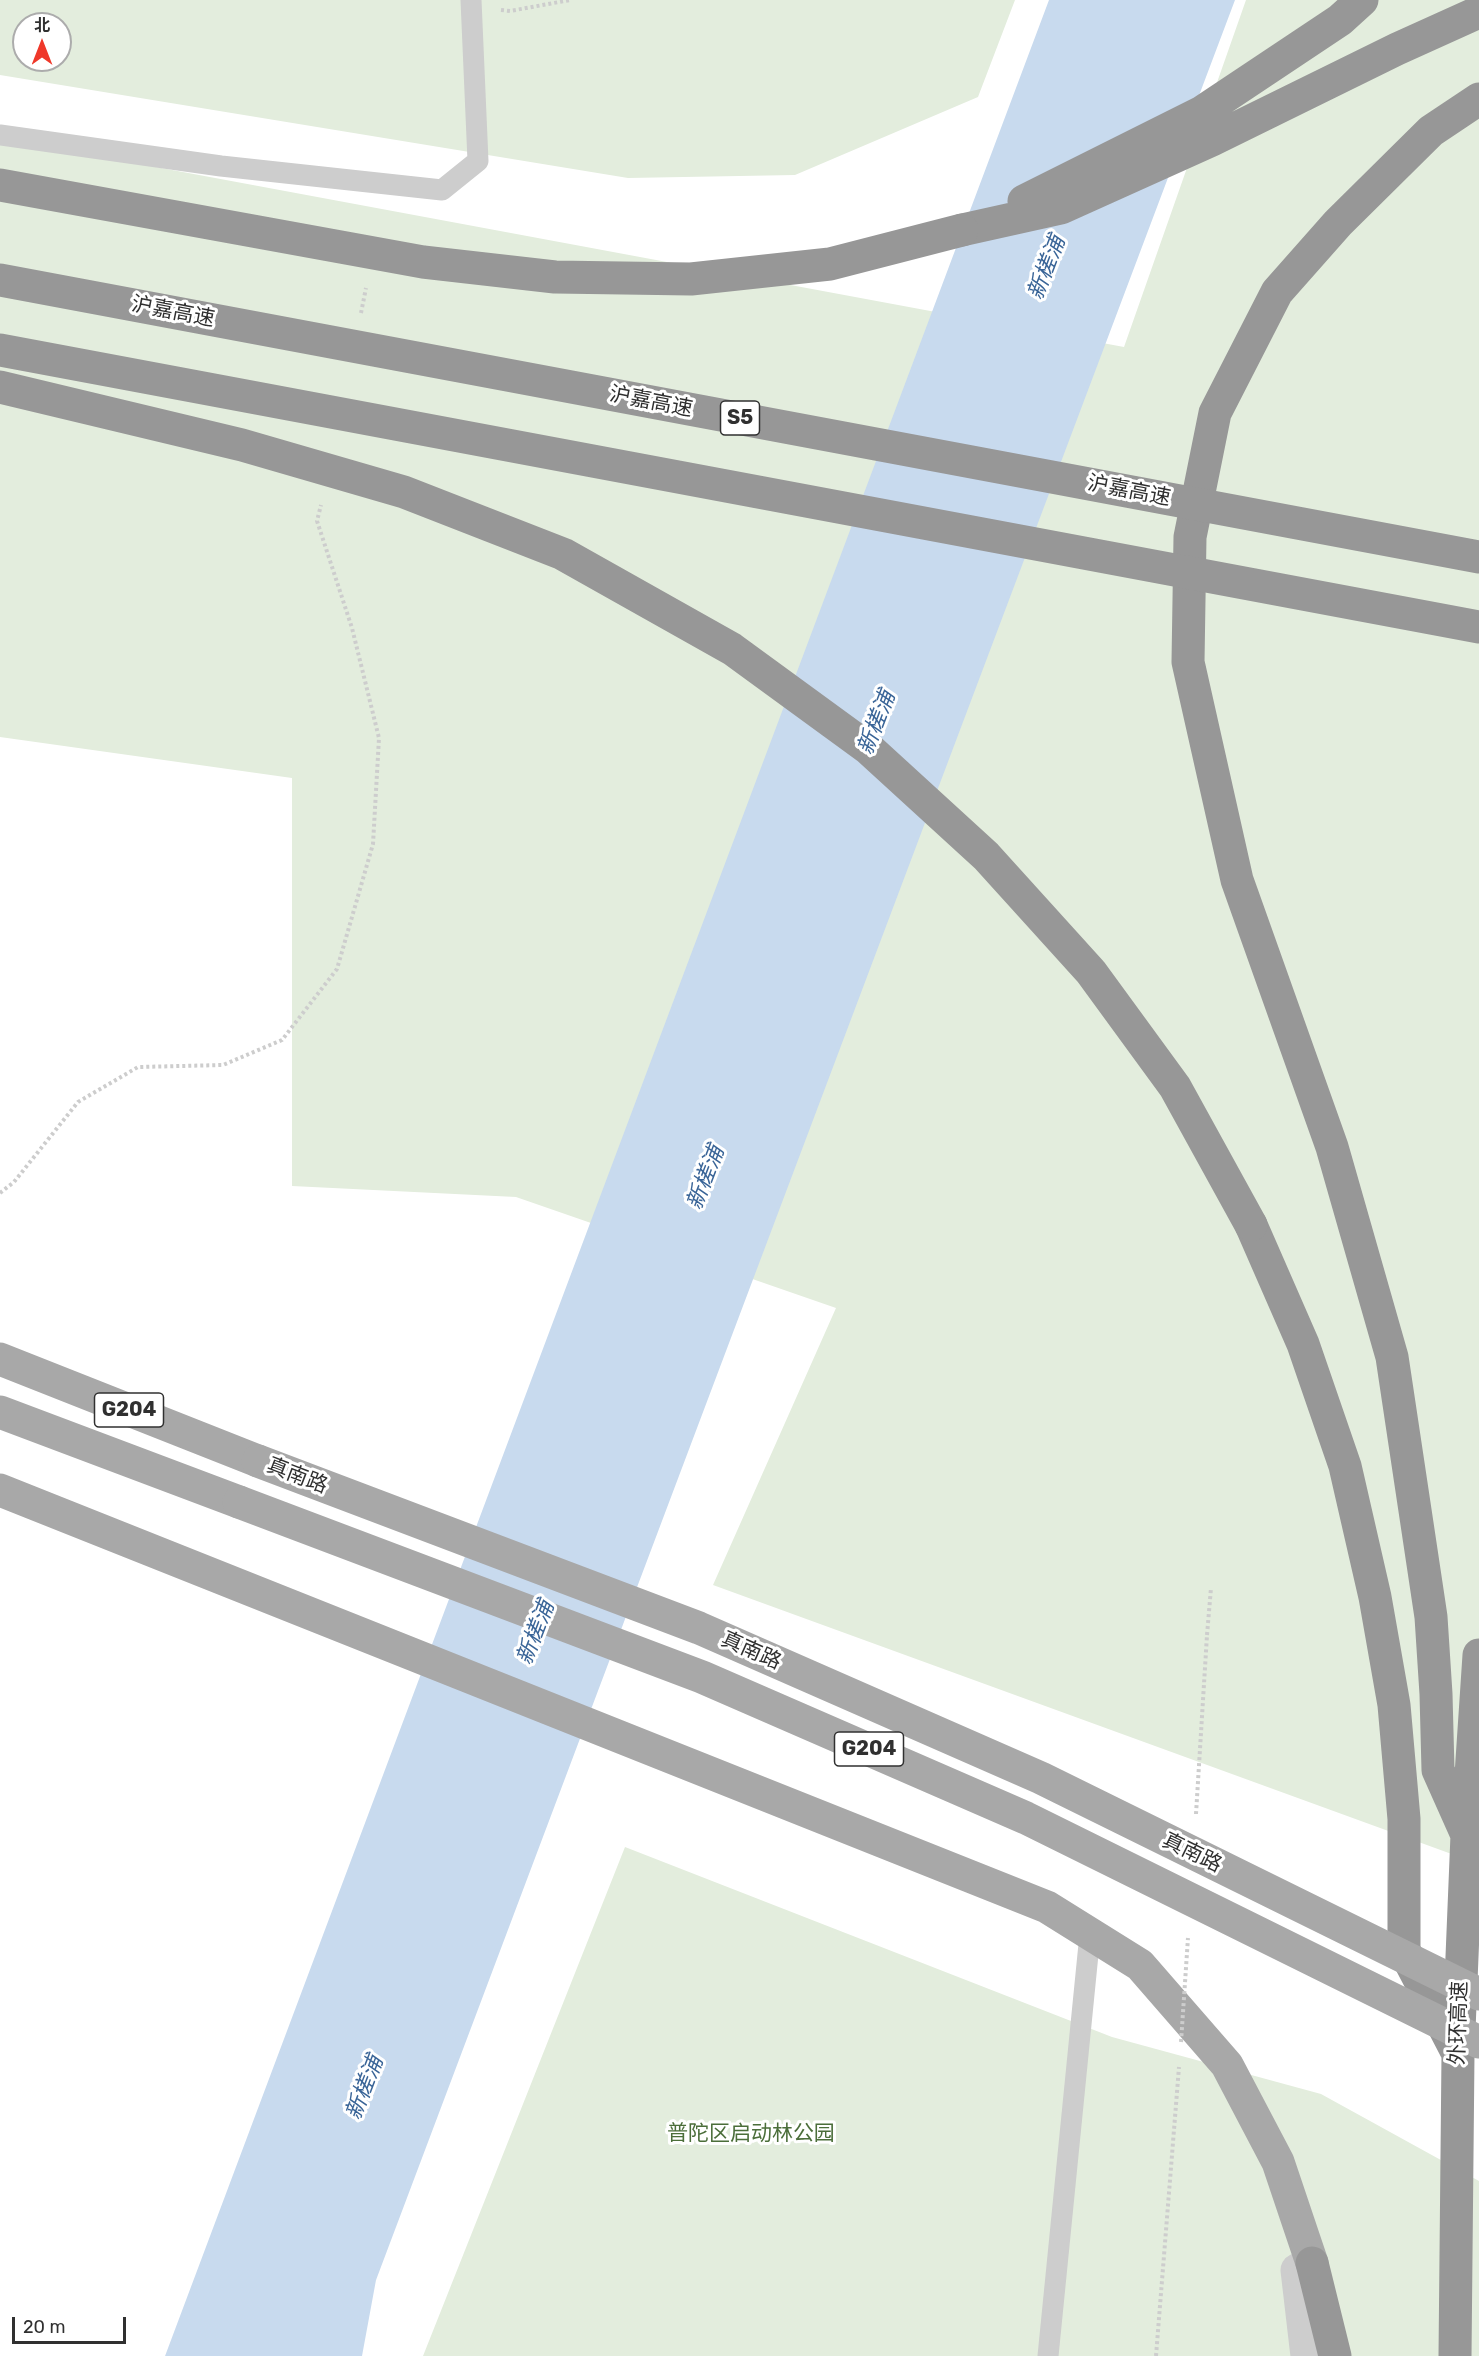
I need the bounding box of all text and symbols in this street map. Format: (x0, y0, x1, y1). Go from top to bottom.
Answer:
north arrow (12, 12, 72, 72)
text: 北 (34, 16, 50, 35)
water label: 新槎浦 (1023, 232, 1071, 304)
street label: 沪嘉高速 (129, 292, 217, 332)
street label: 沪嘉高速 (607, 382, 695, 422)
road number: S5 (720, 401, 760, 435)
street label: 沪嘉高速 (1085, 471, 1173, 511)
water label: 新槎浦 (853, 687, 901, 759)
water label: 新槎浦 (682, 1142, 730, 1214)
road number: G204 (94, 1393, 164, 1427)
street label: 真南路 (263, 1453, 331, 1499)
water label: 新槎浦 (512, 1597, 560, 1669)
street label: 真南路 (717, 1627, 785, 1675)
road number: G204 (834, 1732, 904, 1766)
street label: 真南路 (1158, 1828, 1226, 1878)
street label: 外环高速 (1445, 1981, 1473, 2065)
water label: 新槎浦 (341, 2052, 389, 2124)
park label: 普陀区启动林公园 (667, 2121, 835, 2147)
scale bar (15, 2305, 129, 2343)
text: 20 m (23, 2316, 65, 2338)

